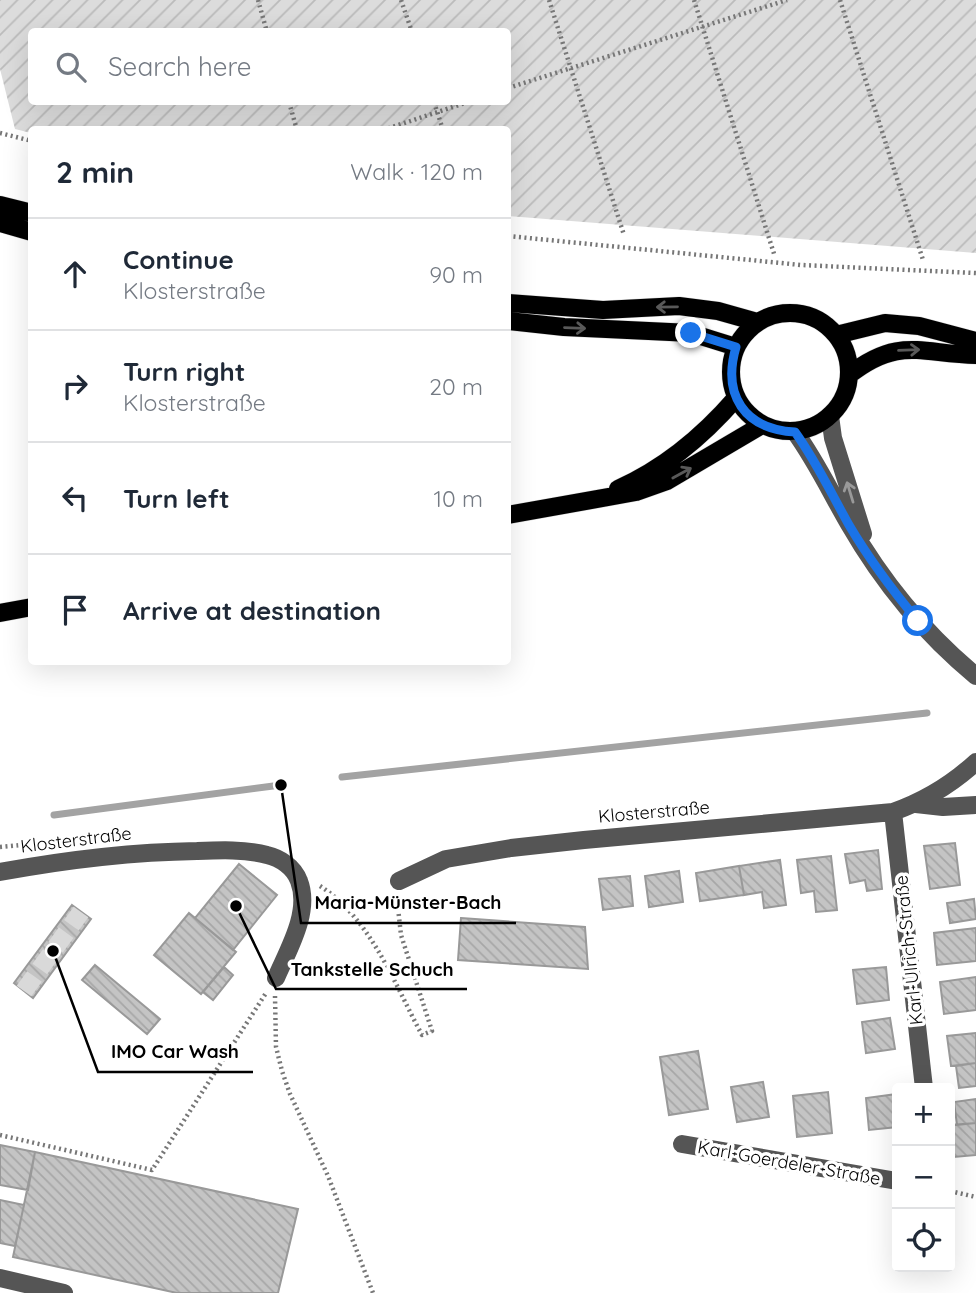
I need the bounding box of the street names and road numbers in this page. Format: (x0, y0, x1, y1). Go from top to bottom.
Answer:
street label: Klosterstraße (597, 795, 711, 828)
street label: Klosterstraße (19, 821, 133, 858)
street label: Karl-Ulrich-Straße (889, 874, 928, 1026)
street label: Karl-Goerdeler-Straße (696, 1135, 882, 1190)

